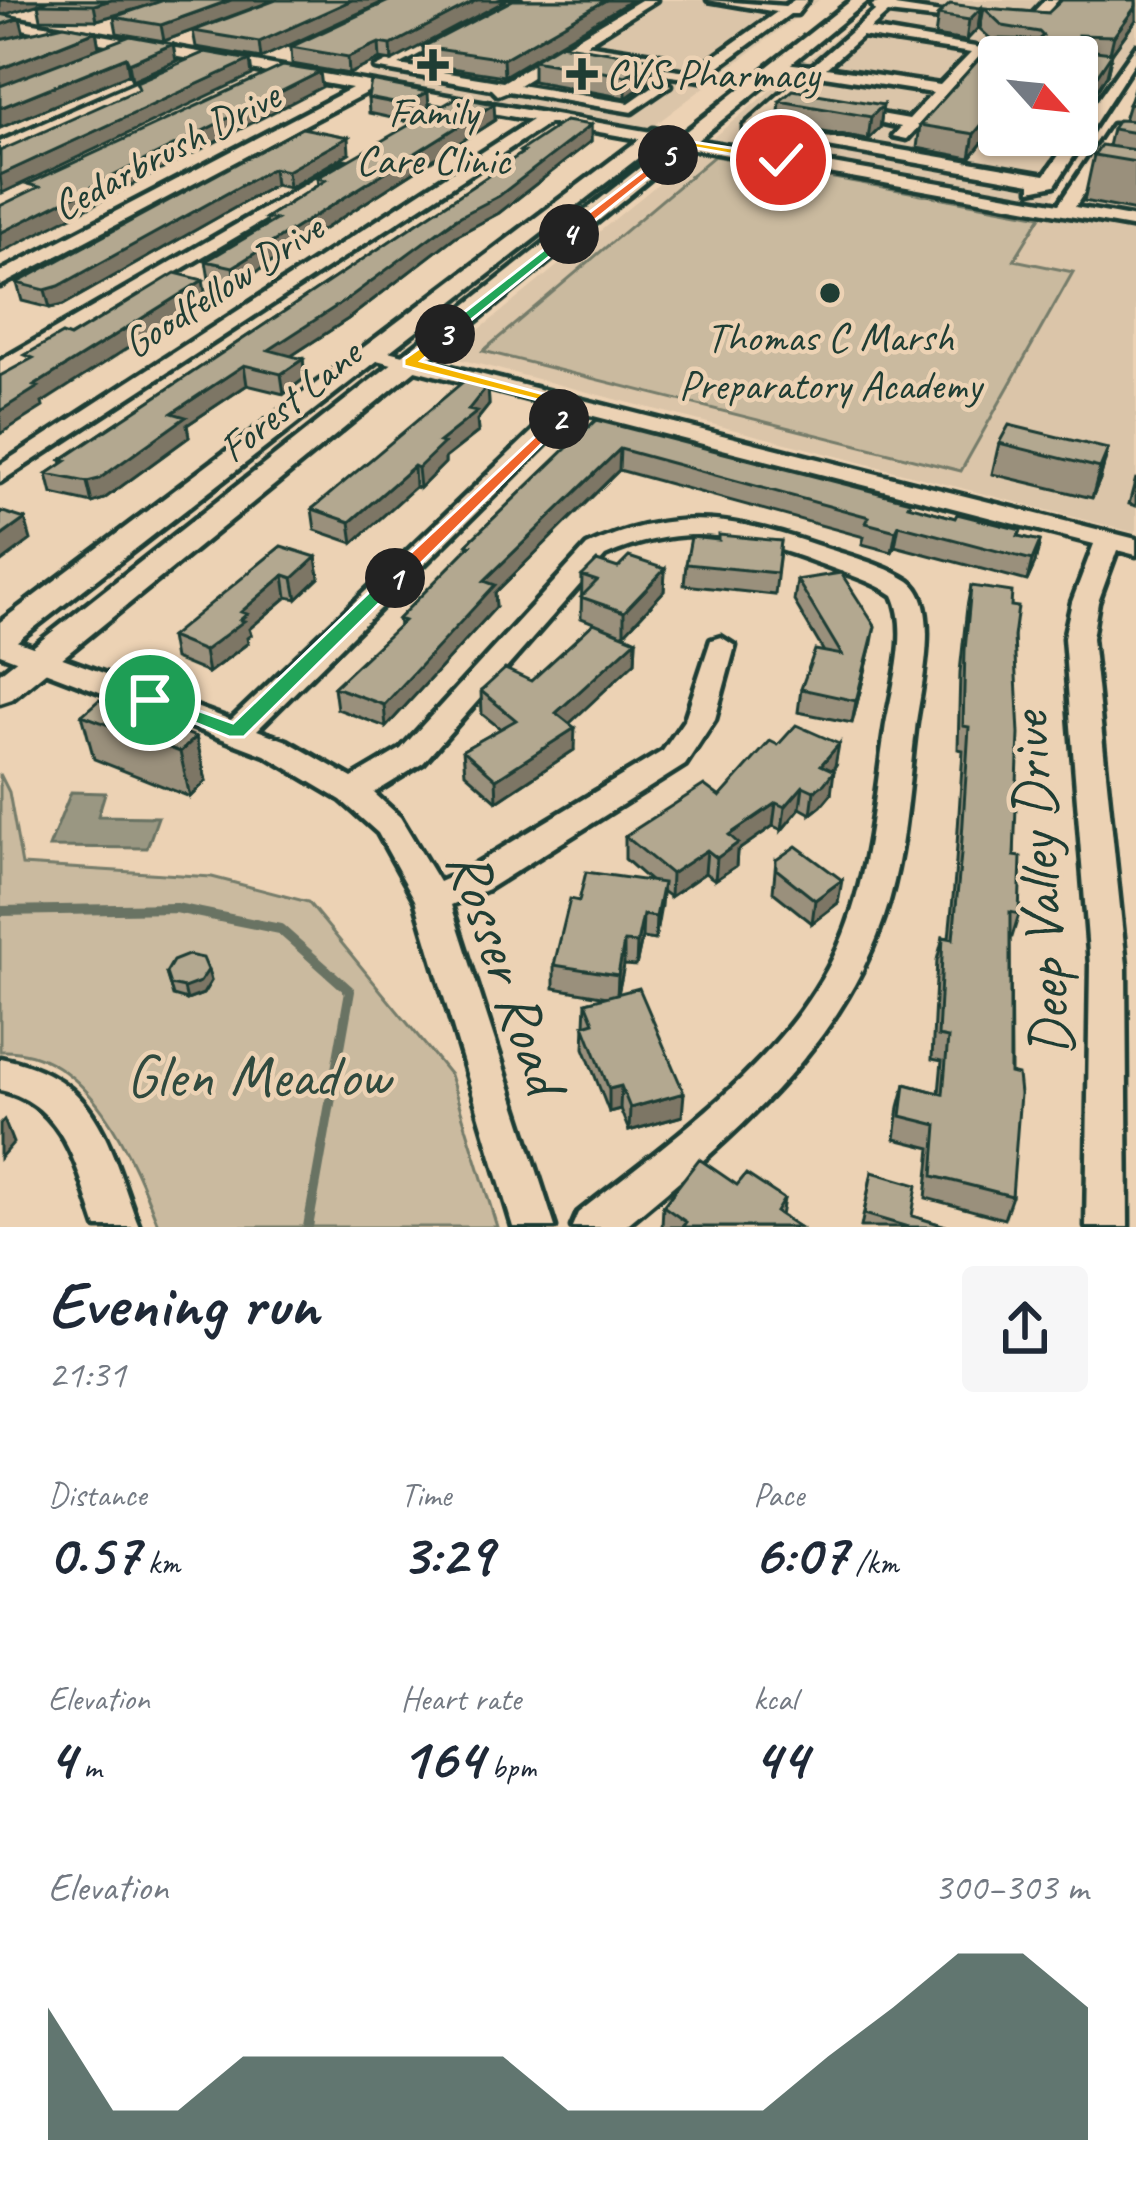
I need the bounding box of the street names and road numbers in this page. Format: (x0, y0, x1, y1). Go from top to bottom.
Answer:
street label: Cedarbrush Drive (43, 68, 291, 233)
street label: Goodfellow Drive (113, 200, 335, 370)
street label: Forest Lane (208, 325, 375, 474)
street label: Deep Valley Drive (989, 707, 1089, 1060)
street label: Rosser Road (430, 840, 587, 1110)

